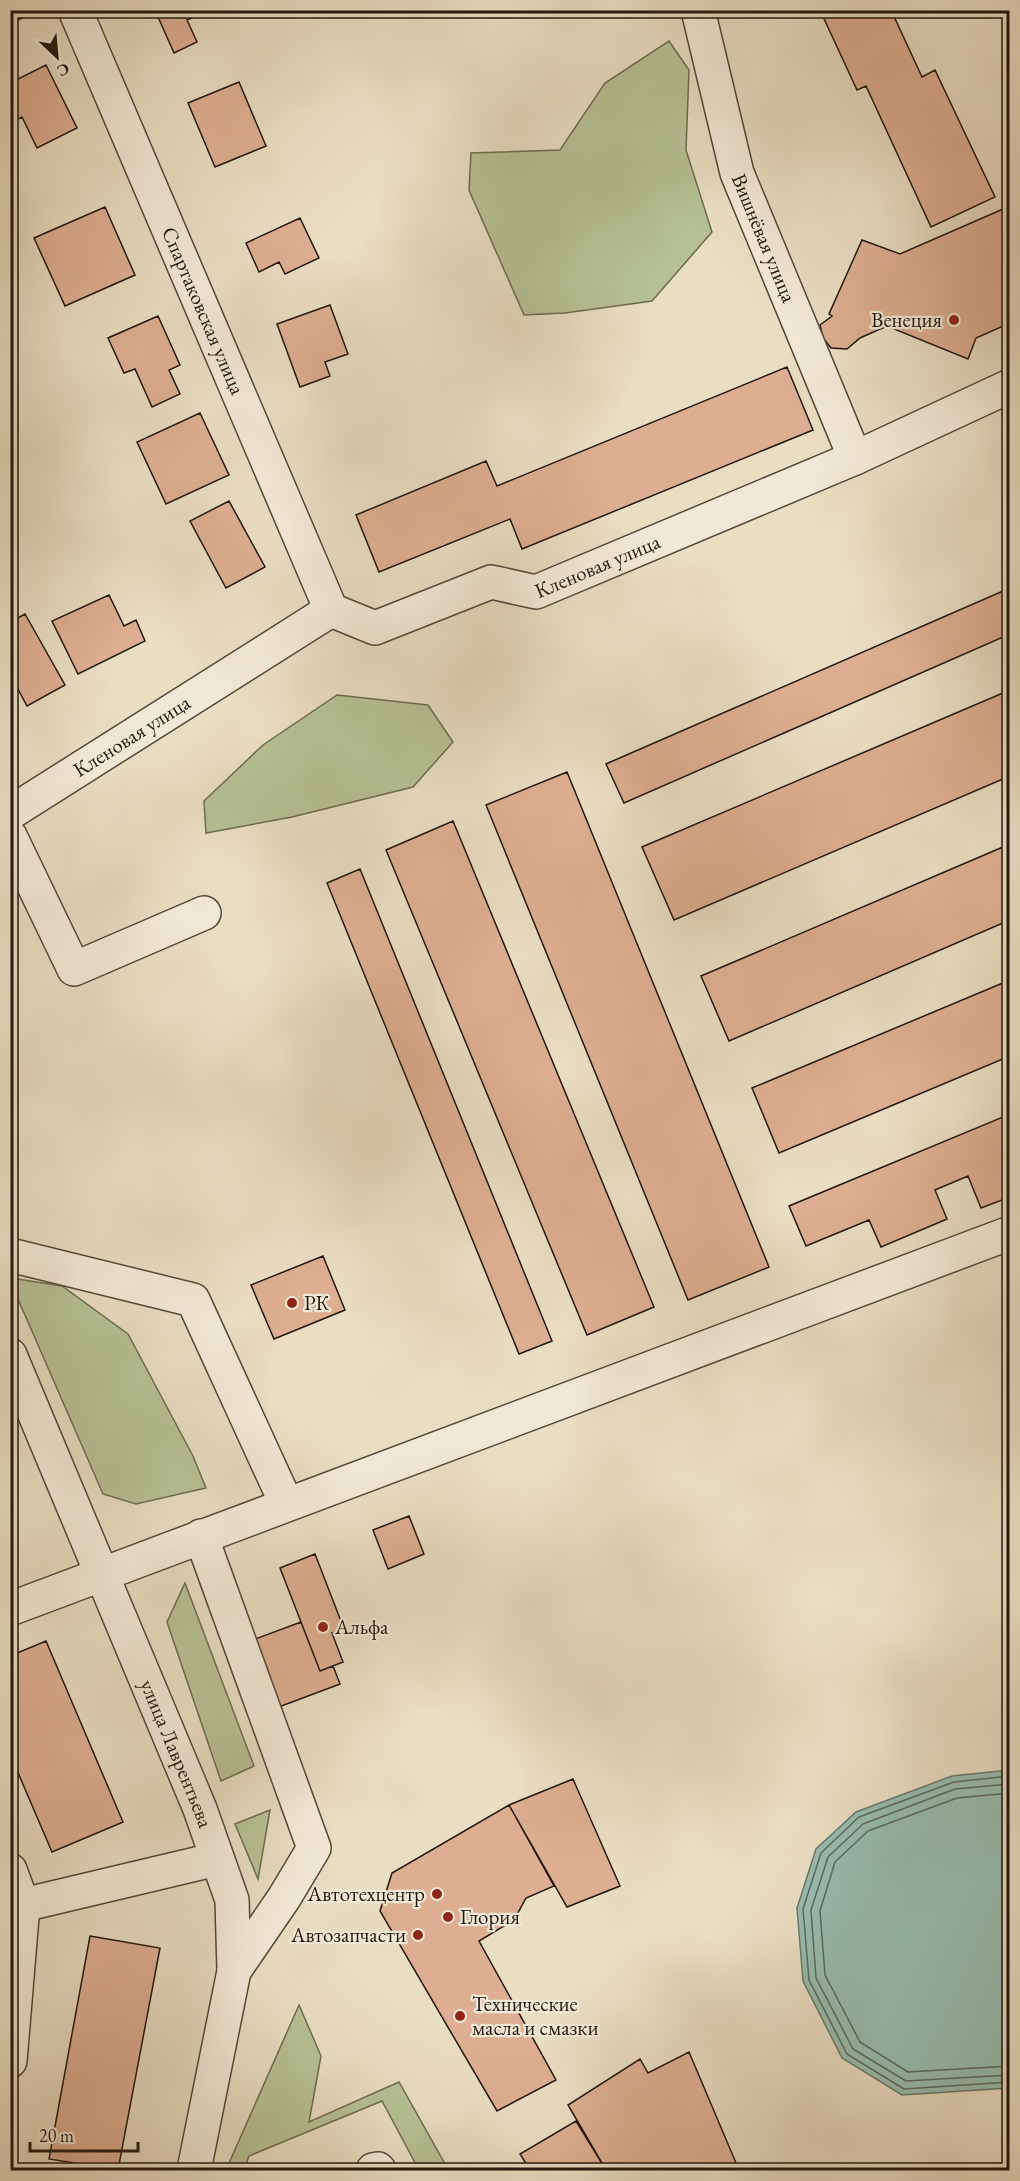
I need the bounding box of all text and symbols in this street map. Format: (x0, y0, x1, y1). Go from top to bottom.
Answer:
north arrow (27, 27, 87, 87)
text: С (54, 58, 73, 82)
street label: Вишнёвая улица (726, 169, 803, 307)
street label: Спартаковская улица (156, 223, 252, 399)
place label: Венеция (871, 306, 942, 333)
marker: Венеция (947, 313, 961, 327)
street label: Кленовая улица (530, 527, 665, 604)
street label: Кленовая улица (68, 688, 196, 783)
place label: РК (304, 1289, 330, 1316)
marker: РК (285, 1296, 299, 1310)
place label: Альфа (334, 1613, 389, 1640)
marker: Альфа (316, 1620, 330, 1634)
street label: улица Лаврентьева (134, 1675, 220, 1832)
place label: Автотехцентр (307, 1880, 425, 1907)
marker: Автотехцентр (430, 1887, 444, 1901)
place label: Глория (460, 1903, 520, 1930)
marker: Глория (441, 1910, 455, 1924)
place label: Автозапчасти (290, 1921, 406, 1948)
marker: Автозапчасти (411, 1928, 425, 1942)
place label: Технические масла и смазки (472, 1990, 598, 2041)
marker: Технические масла и смазки (453, 2009, 467, 2023)
scale bar (30, 2115, 138, 2153)
text: 20 m (39, 2124, 74, 2147)

